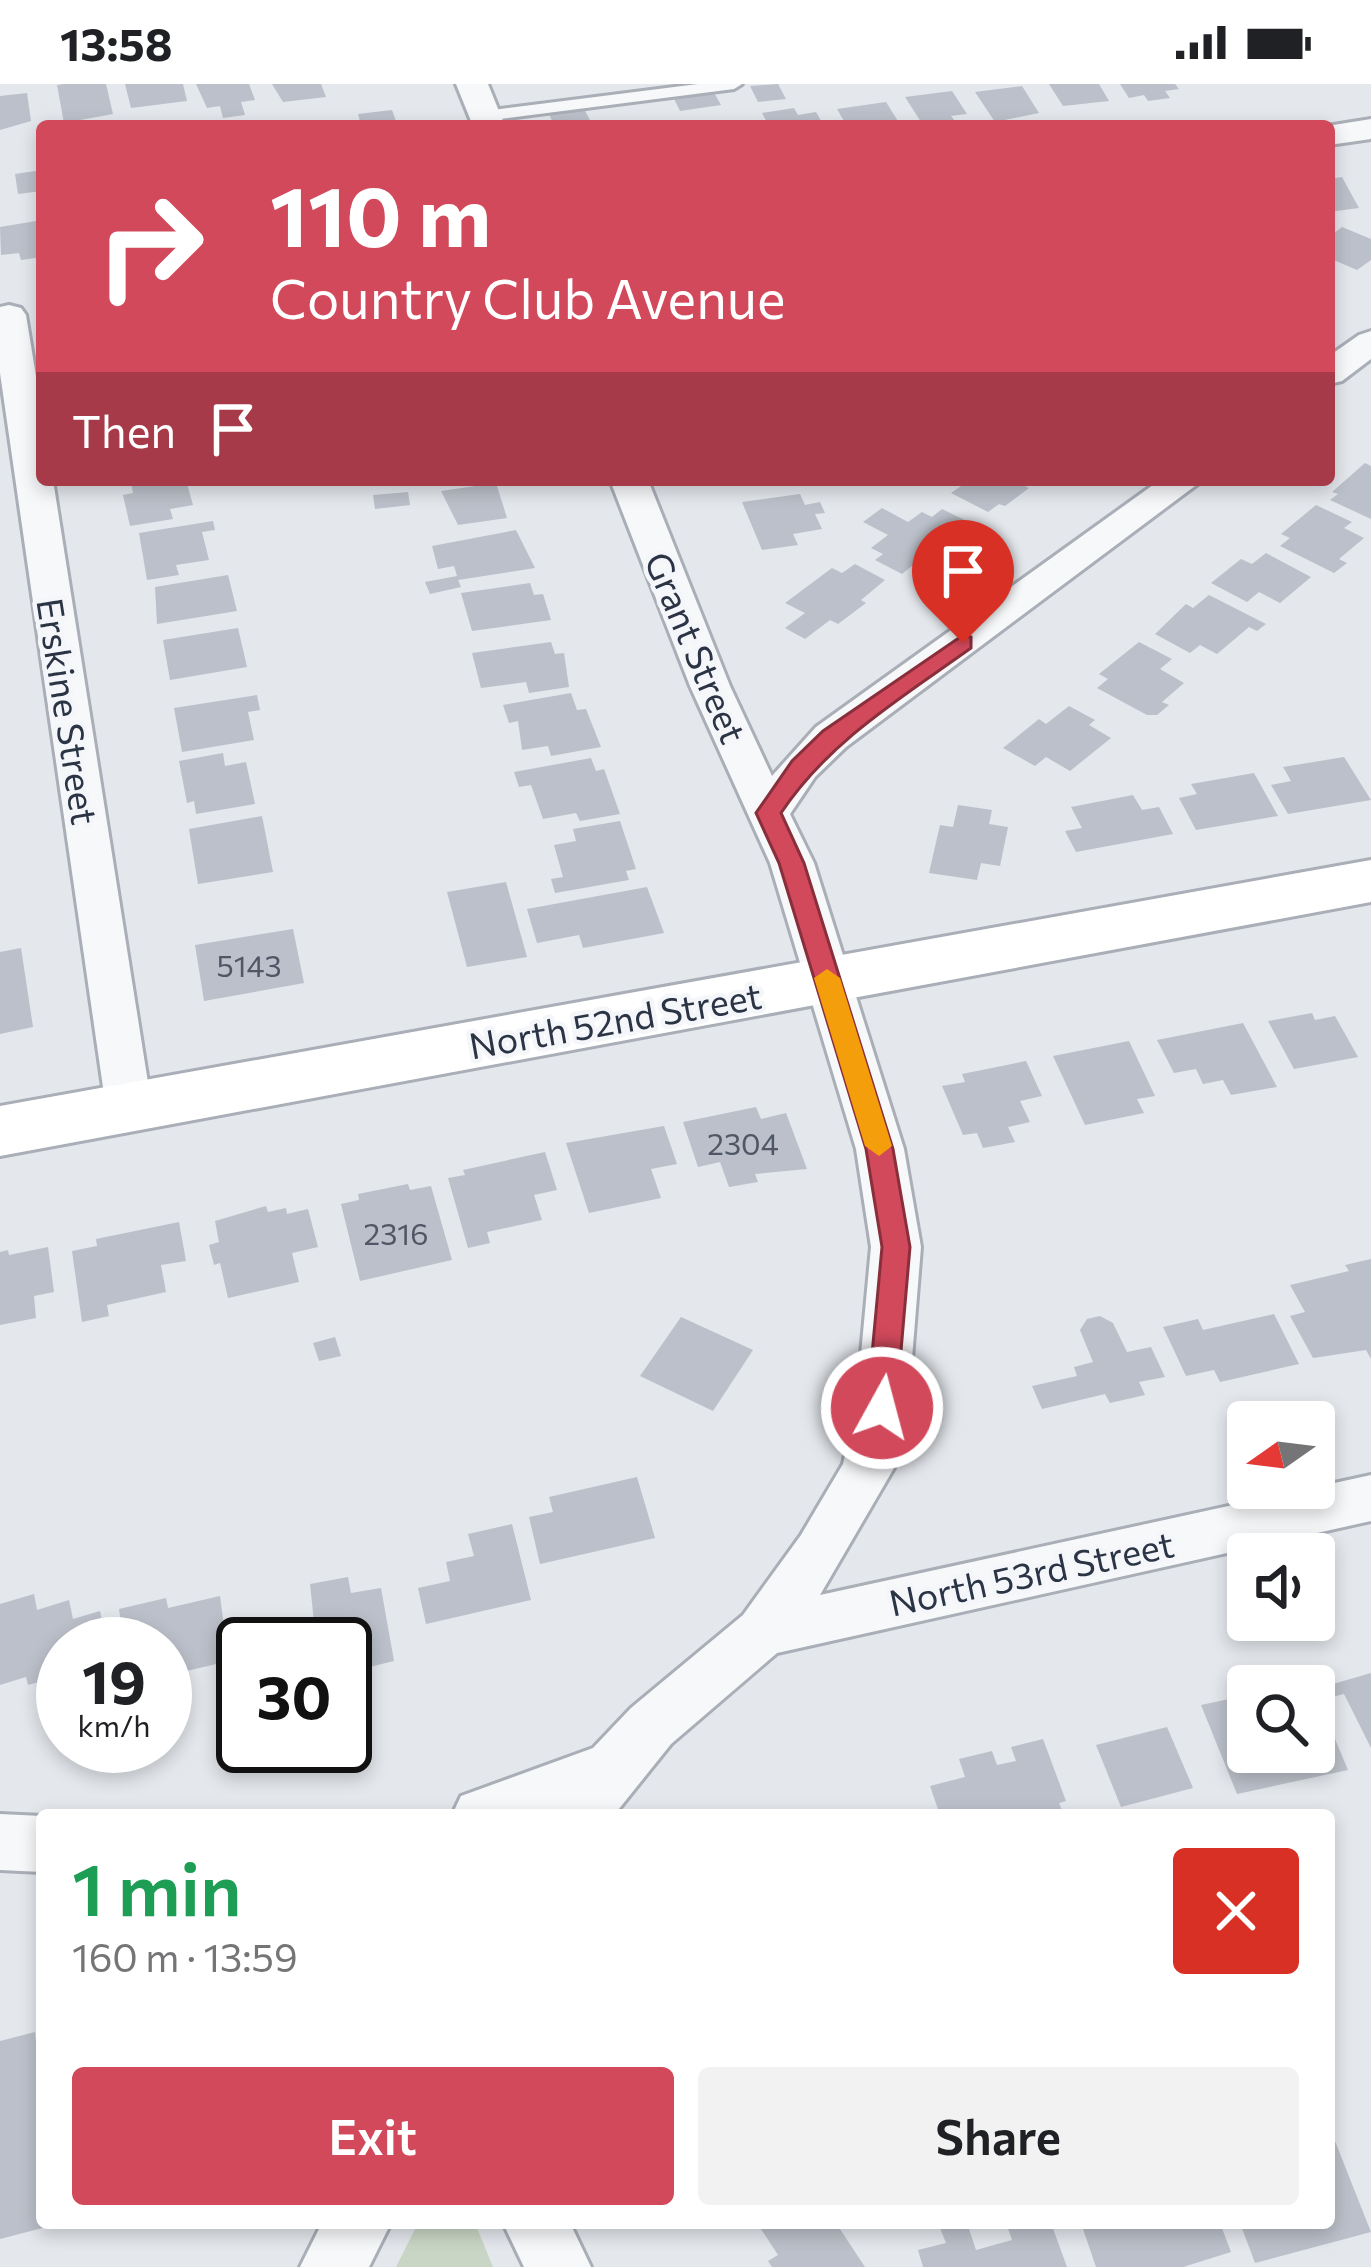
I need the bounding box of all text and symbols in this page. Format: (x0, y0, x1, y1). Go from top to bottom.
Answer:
text: 13:58 (60, 15, 173, 70)
text: 110 m (270, 162, 491, 264)
icon: right (72, 168, 228, 324)
text: Country Club Avenue (270, 264, 786, 330)
icon: arrive (200, 396, 266, 462)
text: Then (72, 402, 176, 457)
pin (912, 520, 1014, 643)
icon: arrive (930, 538, 996, 604)
street label: Grant Street (637, 545, 757, 749)
street label: Erskine Street (29, 595, 109, 827)
house number: 5143 (216, 946, 282, 983)
street label: North 52nd Street (465, 972, 765, 1066)
house number: 2304 (707, 1124, 779, 1161)
house number: 2316 (364, 1214, 428, 1251)
position arrow (819, 1345, 945, 1471)
north arrow (1227, 1401, 1335, 1509)
map controls (1227, 1401, 1335, 1773)
street label: North 53rd Street (885, 1520, 1177, 1624)
button: sound (1227, 1533, 1335, 1641)
speed limit sign: 30 (216, 1617, 372, 1773)
text: 19 (82, 1643, 146, 1716)
button: search (1227, 1665, 1335, 1773)
text: km/h (78, 1706, 150, 1743)
text: 1 min (72, 1843, 242, 1931)
button: close (1173, 1848, 1299, 1974)
text: 160 m · 13:59 (72, 1932, 298, 1980)
button: Exit (72, 2067, 674, 2205)
button: Share (698, 2067, 1299, 2205)

